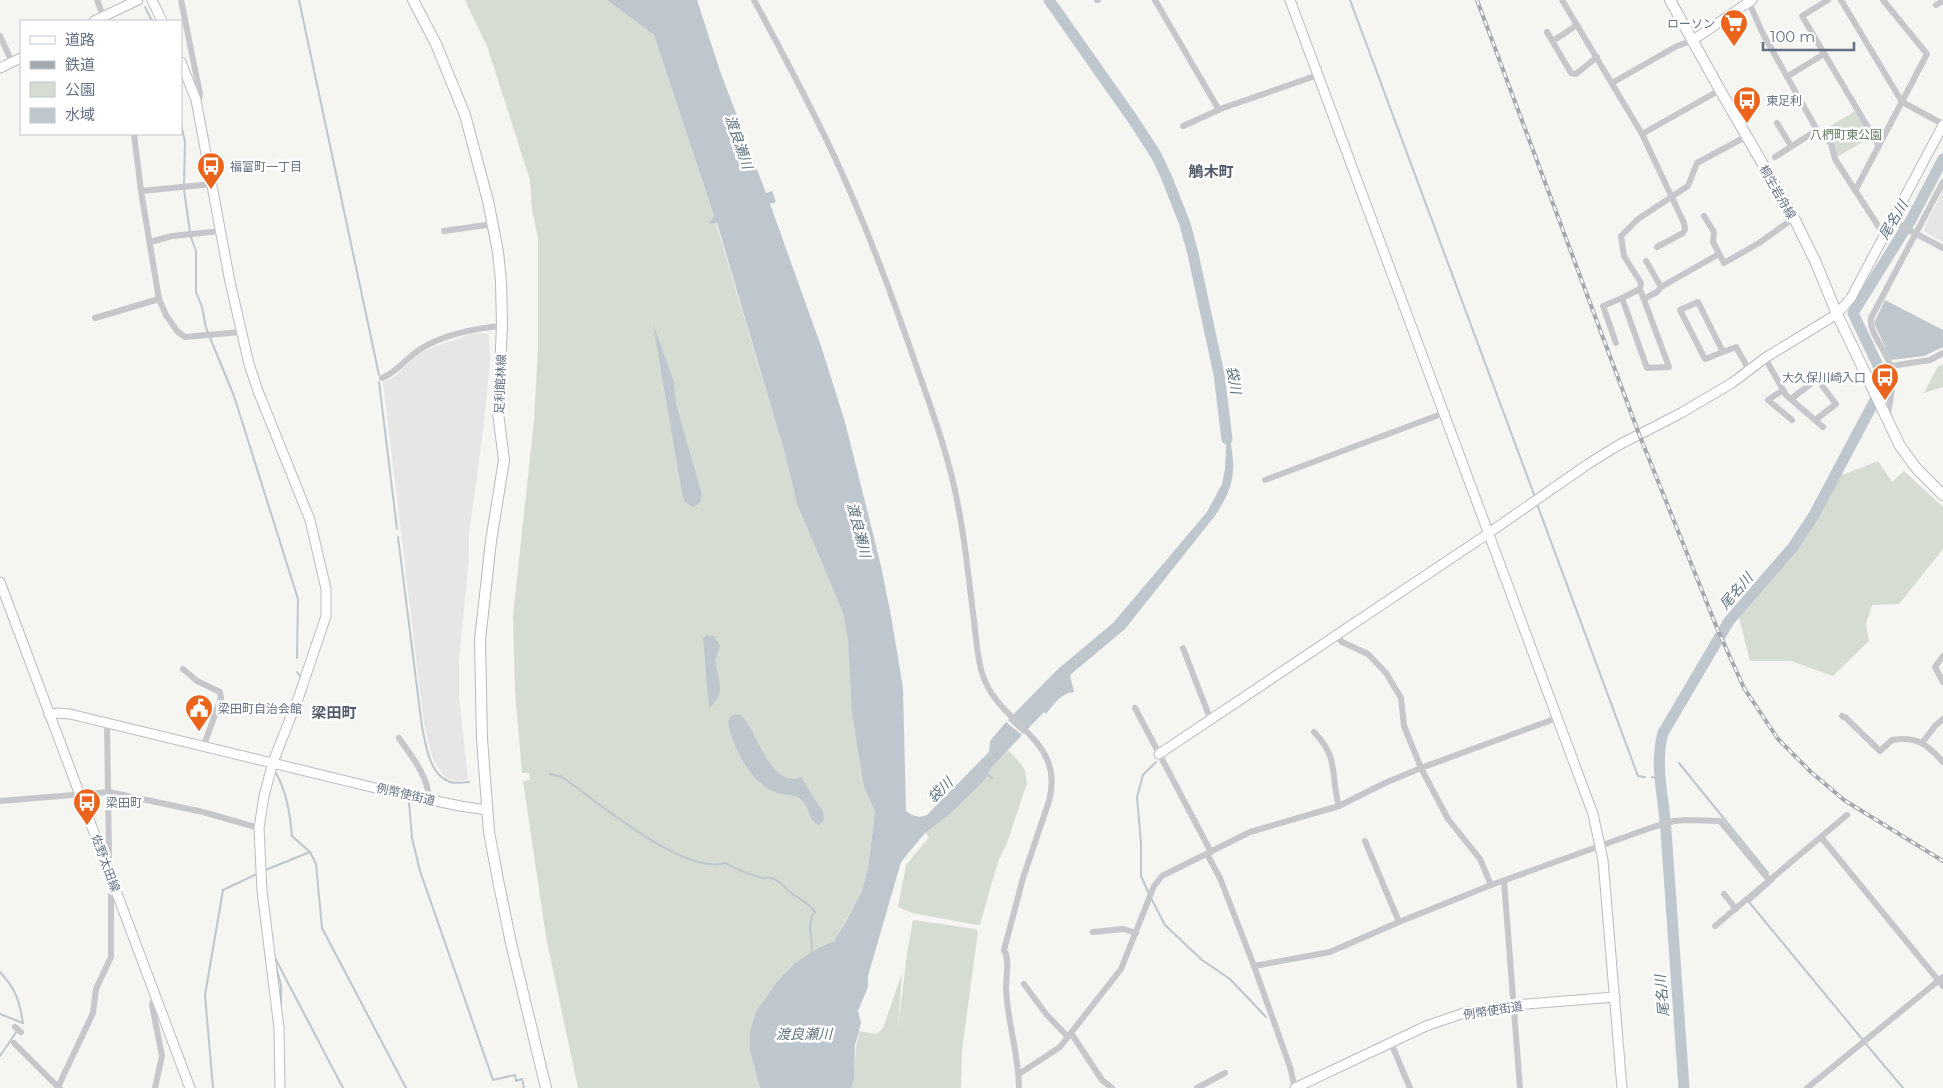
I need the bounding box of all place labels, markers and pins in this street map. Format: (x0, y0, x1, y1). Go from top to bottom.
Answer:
supermarket icon: ローソン (1719, 8, 1749, 47)
place label: ローソン (1667, 16, 1715, 31)
bus stop icon: 東足利 (1732, 85, 1762, 124)
place label: 東足利 (1766, 93, 1802, 108)
bus stop icon: 福富町一丁目 (196, 151, 226, 190)
place label: 福富町一丁目 (230, 159, 302, 174)
bus stop icon: 大久保川崎入口 (1870, 362, 1900, 401)
place label: 大久保川崎入口 (1782, 370, 1866, 385)
public building icon: 梁田町自治会館 (184, 693, 214, 732)
place label: 梁田町自治会館 (218, 701, 302, 716)
bus stop icon: 梁田町 (72, 787, 102, 826)
place label: 梁田町 (106, 795, 142, 810)

